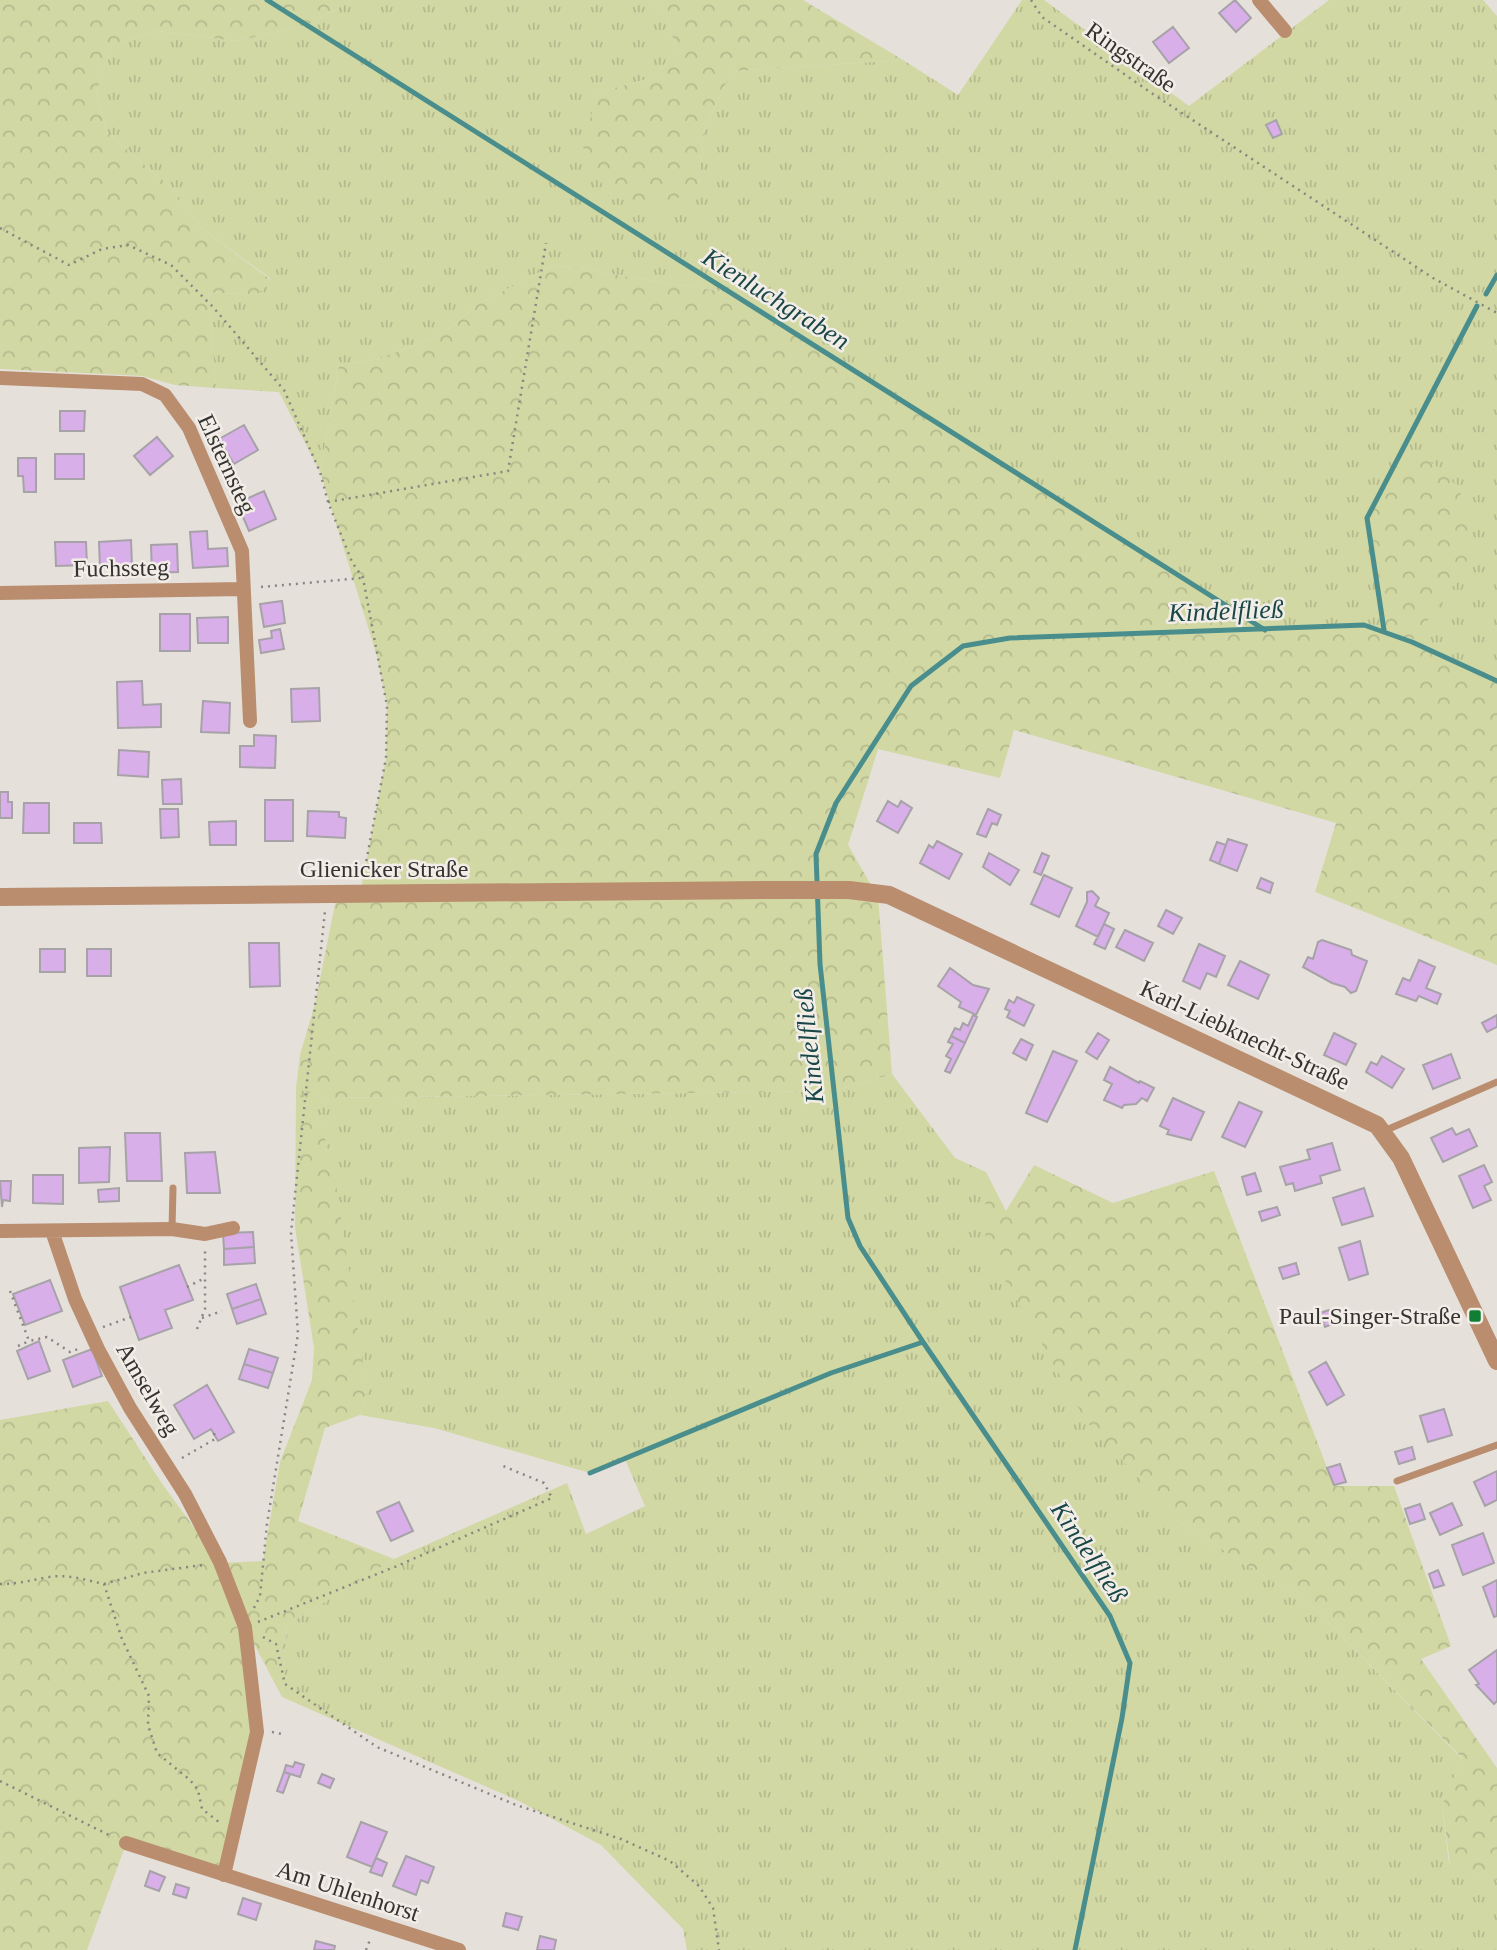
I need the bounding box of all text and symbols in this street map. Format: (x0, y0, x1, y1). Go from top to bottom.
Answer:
street label: Ringstraße (1081, 17, 1181, 97)
water label: Kienluchgraben (696, 242, 855, 356)
street label: Elsternsteg (193, 410, 261, 518)
street label: Fuchssteg (73, 554, 169, 582)
water label: Kindelfließ (1167, 594, 1284, 628)
street label: Glienicker Straße (300, 856, 468, 882)
street label: Karl-Liebknecht-Straße (1136, 975, 1354, 1095)
water label: Kindelfließ (789, 987, 830, 1106)
place label: Paul-Singer-Straße (1279, 1303, 1461, 1329)
marker: Paul-Singer-Straße (1467, 1308, 1483, 1324)
street label: Amselweg (111, 1338, 185, 1440)
water label: Kindelfließ (1044, 1495, 1133, 1608)
street label: Am Uhlenhorst (273, 1856, 423, 1926)

